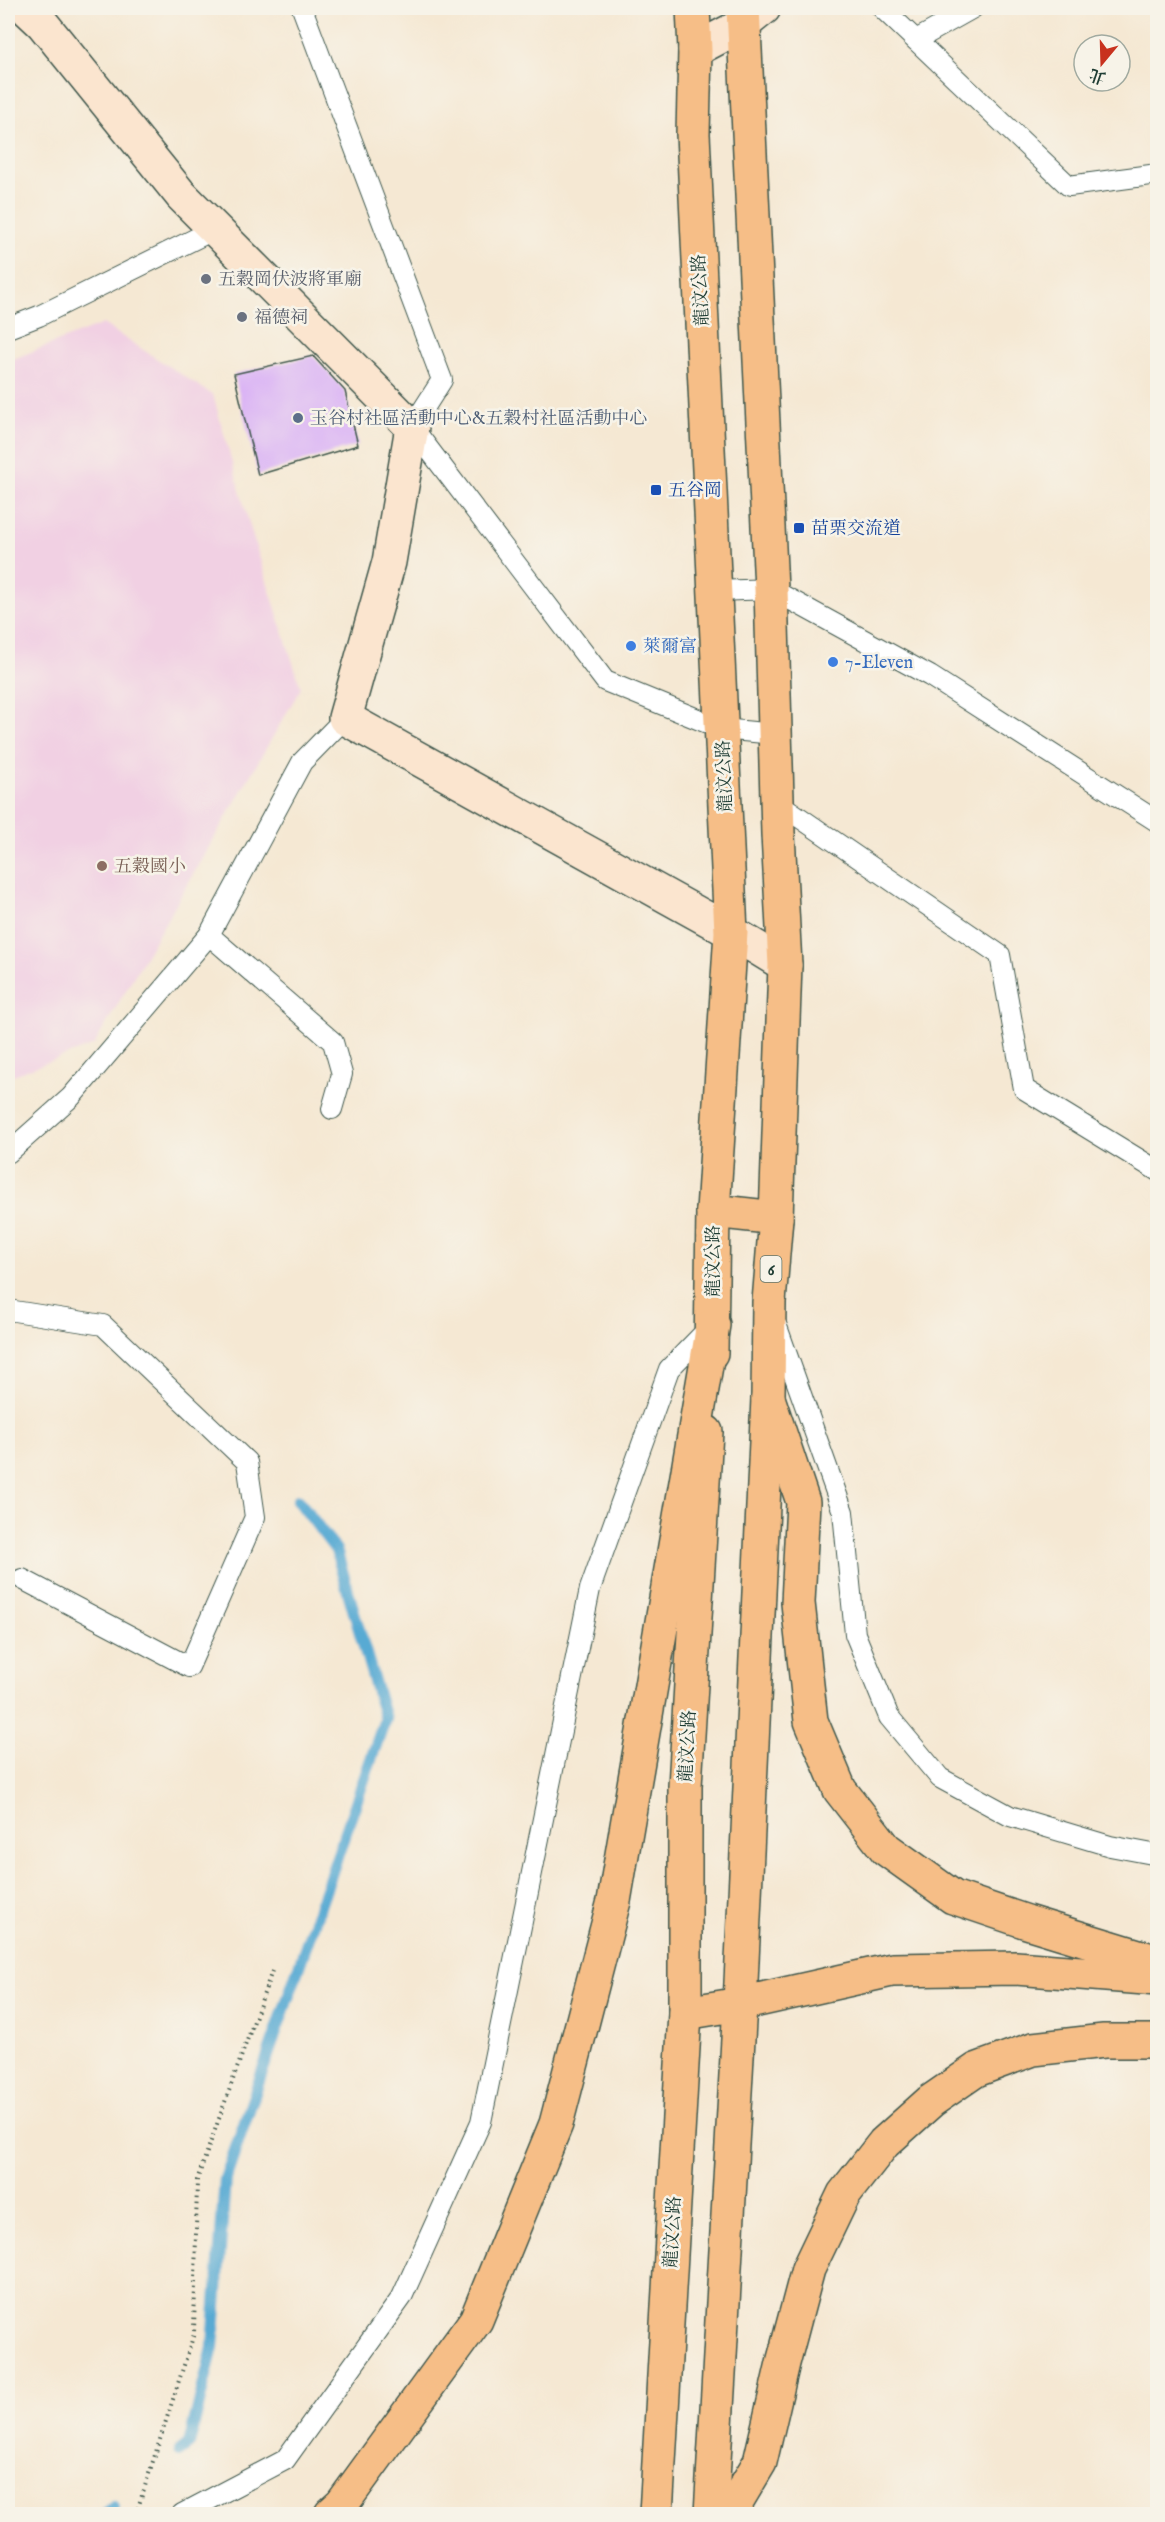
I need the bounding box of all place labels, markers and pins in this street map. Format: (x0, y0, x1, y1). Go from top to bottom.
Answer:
place label: 五穀岡伏波將軍廟 (218, 269, 362, 292)
marker: 五穀岡伏波將軍廟 (199, 272, 213, 286)
place label: 福德祠 (254, 307, 308, 330)
marker: 福德祠 (235, 310, 249, 324)
place label: 玉谷村社區活動中心&五穀村社區活動中心 (310, 408, 648, 431)
marker: 玉谷村社區活動中心&五穀村社區活動中心 (291, 411, 305, 425)
place label: 五谷岡 (668, 480, 722, 503)
marker: 五谷岡 (649, 483, 663, 497)
place label: 苗栗交流道 (811, 518, 901, 541)
marker: 苗栗交流道 (792, 521, 806, 535)
place label: 萊爾富 (643, 636, 697, 659)
marker: 萊爾富 (624, 639, 638, 653)
place label: 7-Eleven (845, 652, 914, 675)
marker: 7-Eleven (826, 655, 840, 669)
place label: 五穀國小 (114, 856, 186, 879)
marker: 五穀國小 (95, 859, 109, 873)

